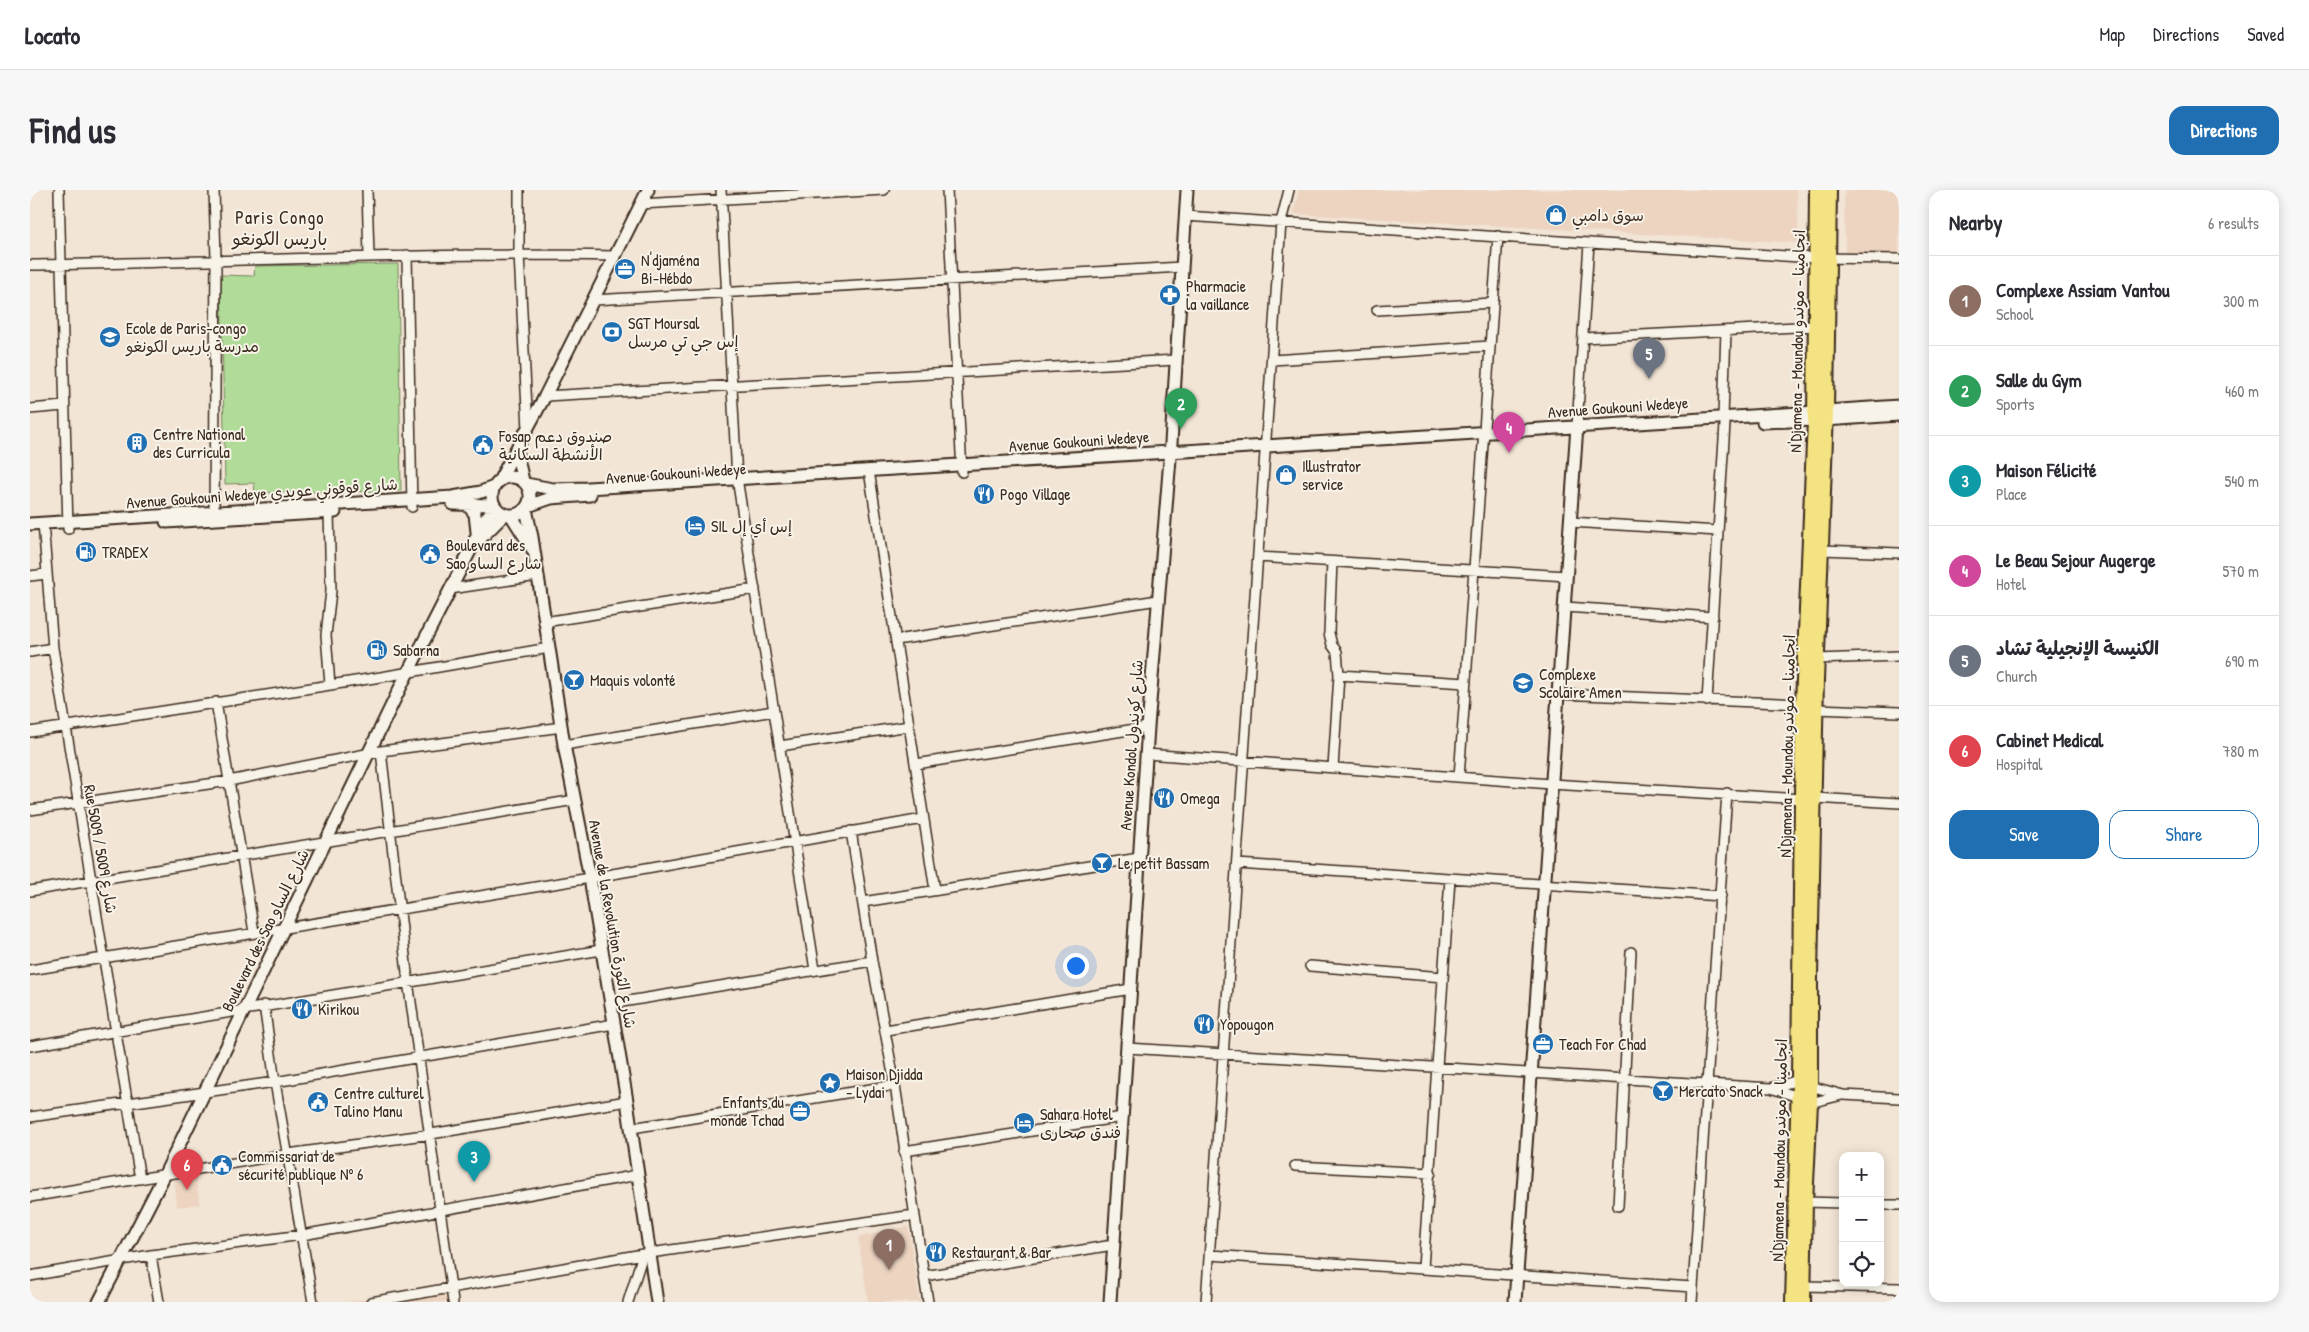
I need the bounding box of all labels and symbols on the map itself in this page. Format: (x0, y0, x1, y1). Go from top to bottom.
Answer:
shop icon: سوق دامبي (1544, 203, 1568, 227)
place label: سوق دامبي (1572, 204, 1644, 230)
district label: Paris Congo باريس الكونغو (230, 205, 328, 251)
street label: N'Djamena - Moundou انجامينا - موندو (1784, 229, 1810, 453)
place label: N'djaména Bi-Hébdo (641, 249, 699, 289)
office icon: N'djaména Bi-Hébdo (613, 257, 637, 281)
place label: Pharmacie la vaillance (1186, 275, 1250, 315)
pharmacy icon: Pharmacie la vaillance (1158, 283, 1182, 307)
place label: SGT Moursal إس جي تي مرسل (628, 312, 739, 356)
place label: Ecole de Paris-congo مدرسة باريس الكونغو (125, 317, 259, 357)
bank icon: SGT Moursal إس جي تي مرسل (600, 320, 624, 344)
school or university icon: Ecole de Paris-congo مدرسة باريس الكونغو (98, 325, 122, 349)
pin: 5 (1633, 338, 1665, 379)
pin: 2 (1165, 388, 1197, 429)
street label: Avenue Goukouni Wedeye (1547, 391, 1690, 423)
pin: 4 (1493, 412, 1525, 453)
place label: Centre National des Curricula (153, 423, 246, 463)
place label: Fosap صندوق دعم الأنشطة السكانية (498, 425, 612, 465)
street label: Avenue Goukouni Wedeye (1008, 425, 1151, 457)
building icon: Centre National des Curricula (125, 431, 149, 455)
public building icon: Fosap صندوق دعم الأنشطة السكانية (471, 433, 495, 457)
place label: Illustrator service (1302, 455, 1361, 495)
street label: Avenue Goukouni Wedeye (605, 457, 748, 489)
shop icon: Illustrator service (1274, 463, 1298, 487)
street label: Avenue Goukouni Wedeye شارع قوقوني عويدي (126, 473, 399, 517)
restaurant icon: Pogo Village (972, 482, 996, 506)
place label: Pogo Village (1000, 483, 1071, 505)
hotel icon: SIL إس أي إل (683, 514, 707, 538)
place label: SIL إس أي إل (711, 515, 792, 538)
place label: Boulevard des Sao شارع الساو (446, 534, 542, 575)
fuel station icon: TRADEX (74, 540, 98, 564)
place label: TRADEX (102, 541, 149, 563)
public building icon: Boulevard des Sao شارع الساو (418, 542, 442, 566)
street label: N'Djamena - Moundou انجامينا - موندو (1774, 634, 1800, 858)
fuel station icon: Sabarna (365, 638, 389, 662)
place label: Sabarna (393, 639, 439, 661)
street label: Avenue Kondol شارع كوندول (1114, 659, 1149, 831)
place label: Complexe Scolaire Amen (1539, 663, 1622, 703)
bar icon: Maquis volonté (562, 668, 586, 692)
place label: Maquis volonté (590, 669, 676, 691)
school or university icon: Complexe Scolaire Amen (1511, 671, 1535, 695)
street label: Rue 5009 / شارع 5009 (78, 783, 123, 915)
restaurant icon: Omega (1152, 786, 1176, 810)
place label: Omega (1180, 787, 1220, 809)
street label: Avenue de la Revolution شارع الثورة (583, 818, 642, 1030)
street label: Boulevard des Sao شارع الساو (216, 845, 315, 1015)
bar icon: Le petit Bassam (1090, 851, 1114, 875)
place label: Le petit Bassam (1118, 852, 1209, 874)
your location (1063, 953, 1089, 979)
restaurant icon: Kirikou (290, 997, 314, 1021)
place label: Kirikou (318, 998, 360, 1020)
restaurant icon: Yopougon (1192, 1012, 1216, 1036)
place label: Yopougon (1220, 1013, 1274, 1035)
office icon: Teach For Chad (1531, 1032, 1555, 1056)
place label: Teach For Chad (1559, 1033, 1646, 1055)
street label: N'Djamena - Moundou انجامينا - موندو (1766, 1038, 1792, 1262)
place label: Maison Djidda - Lydai (846, 1063, 923, 1103)
place icon: Maison Djidda - Lydai (818, 1071, 842, 1095)
bar icon: Mercato Snack (1651, 1079, 1675, 1103)
place label: Mercato Snack (1679, 1080, 1763, 1102)
place label: Centre culturel Talino Manu (334, 1082, 424, 1122)
public building icon: Centre culturel Talino Manu (306, 1090, 330, 1114)
place label: Enfants du monde Tchad (710, 1091, 785, 1131)
office icon: Enfants du monde Tchad (788, 1099, 812, 1123)
place label: Sahara Hotel فندق صحارى (1040, 1103, 1121, 1143)
hotel icon: Sahara Hotel فندق صحارى (1012, 1111, 1036, 1135)
pin: 3 (458, 1141, 490, 1182)
place label: Commissariat de sécurité publique Nº 6 (238, 1145, 363, 1185)
pin: 6 (171, 1149, 203, 1190)
public building icon: Commissariat de sécurité publique Nº 6 (210, 1153, 234, 1177)
pin: 1 (873, 1229, 905, 1270)
restaurant icon: Restaurant & Bar (924, 1240, 948, 1264)
place label: Restaurant & Bar (952, 1241, 1052, 1263)

